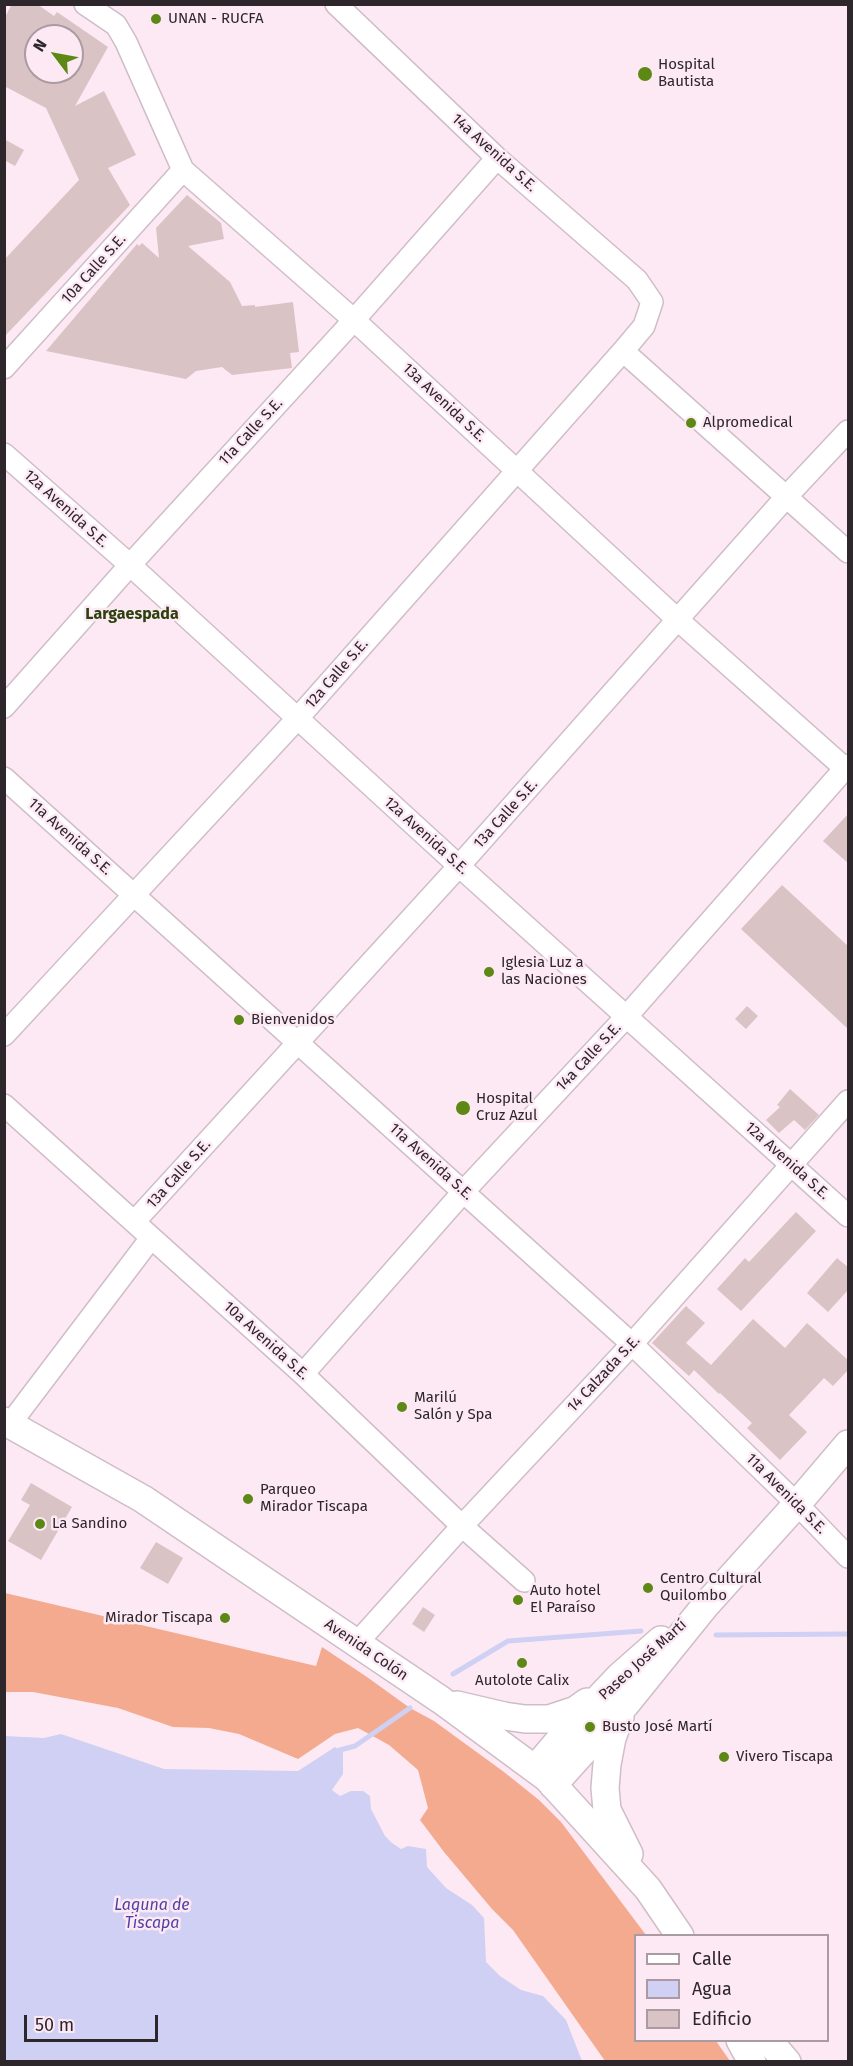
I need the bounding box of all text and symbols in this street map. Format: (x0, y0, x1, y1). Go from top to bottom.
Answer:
place label: UNAN - RUCFA (168, 10, 264, 28)
marker: UNAN - RUCFA (149, 12, 163, 26)
north arrow (24, 24, 84, 84)
text: N (29, 36, 51, 55)
place label: Hospital Bautista (658, 56, 715, 91)
marker: Hospital Bautista (636, 65, 654, 83)
street label: 14a Avenida S.E. (448, 110, 540, 196)
street label: 10a Calle S.E. (58, 230, 130, 308)
street label: 13a Avenida S.E. (398, 360, 490, 446)
street label: 11a Calle S.E. (215, 395, 287, 469)
place label: Alpromedical (703, 414, 793, 432)
marker: Alpromedical (684, 416, 698, 430)
street label: 12a Avenida S.E. (20, 466, 112, 552)
district label: Largaespada (85, 605, 179, 625)
street label: 12a Calle S.E. (302, 635, 372, 713)
street label: 13a Calle S.E. (470, 776, 542, 852)
street label: 12a Avenida S.E. (380, 793, 472, 879)
street label: 11a Avenida S.E. (24, 795, 116, 879)
place label: Iglesia Luz a las Naciones (501, 954, 587, 989)
marker: Iglesia Luz a las Naciones (482, 965, 496, 979)
place label: Bienvenidos (251, 1011, 334, 1029)
marker: Bienvenidos (232, 1013, 246, 1027)
street label: 14a Calle S.E. (553, 1019, 625, 1095)
place label: Hospital Cruz Azul (476, 1090, 537, 1125)
marker: Hospital Cruz Azul (454, 1099, 472, 1117)
street label: 12a Avenida S.E. (741, 1118, 833, 1204)
street label: 11a Avenida S.E. (385, 1120, 477, 1204)
street label: 13a Calle S.E. (143, 1136, 215, 1212)
street label: 10a Avenida S.E. (220, 1298, 312, 1384)
street label: 14 Calzada S.E. (564, 1332, 644, 1416)
place label: Marilú Salón y Spa (414, 1389, 492, 1424)
marker: Marilú Salón y Spa (395, 1400, 409, 1414)
street label: 11a Avenida S.E. (742, 1450, 830, 1538)
place label: Parqueo Mirador Tiscapa (260, 1481, 368, 1516)
marker: Parqueo Mirador Tiscapa (241, 1492, 255, 1506)
place label: La Sandino (52, 1515, 127, 1533)
marker: La Sandino (33, 1517, 47, 1531)
place label: Centro Cultural Quilombo (660, 1570, 762, 1605)
marker: Centro Cultural Quilombo (641, 1581, 655, 1595)
place label: Auto hotel El Paraíso (530, 1582, 601, 1617)
marker: Auto hotel El Paraíso (511, 1593, 525, 1607)
place label: Mirador Tiscapa (105, 1609, 213, 1627)
marker: Mirador Tiscapa (218, 1611, 232, 1625)
street label: Avenida Colón (321, 1615, 411, 1685)
street label: Paseo José Martí (596, 1616, 690, 1704)
marker: Autolote Calix (515, 1656, 529, 1670)
place label: Autolote Calix (475, 1672, 569, 1690)
place label: Busto José Martí (602, 1718, 713, 1736)
marker: Busto José Martí (583, 1720, 597, 1734)
place label: Vivero Tiscapa (736, 1748, 833, 1766)
marker: Vivero Tiscapa (717, 1750, 731, 1764)
water label: Laguna de Tiscapa (114, 1896, 190, 1934)
legend (634, 1934, 829, 2042)
text: Calle (692, 1948, 732, 1970)
text: Agua (692, 1978, 732, 2000)
scale bar (27, 2003, 160, 2041)
text: Edificio (692, 2008, 752, 2030)
text: 50 m (35, 2014, 74, 2036)

